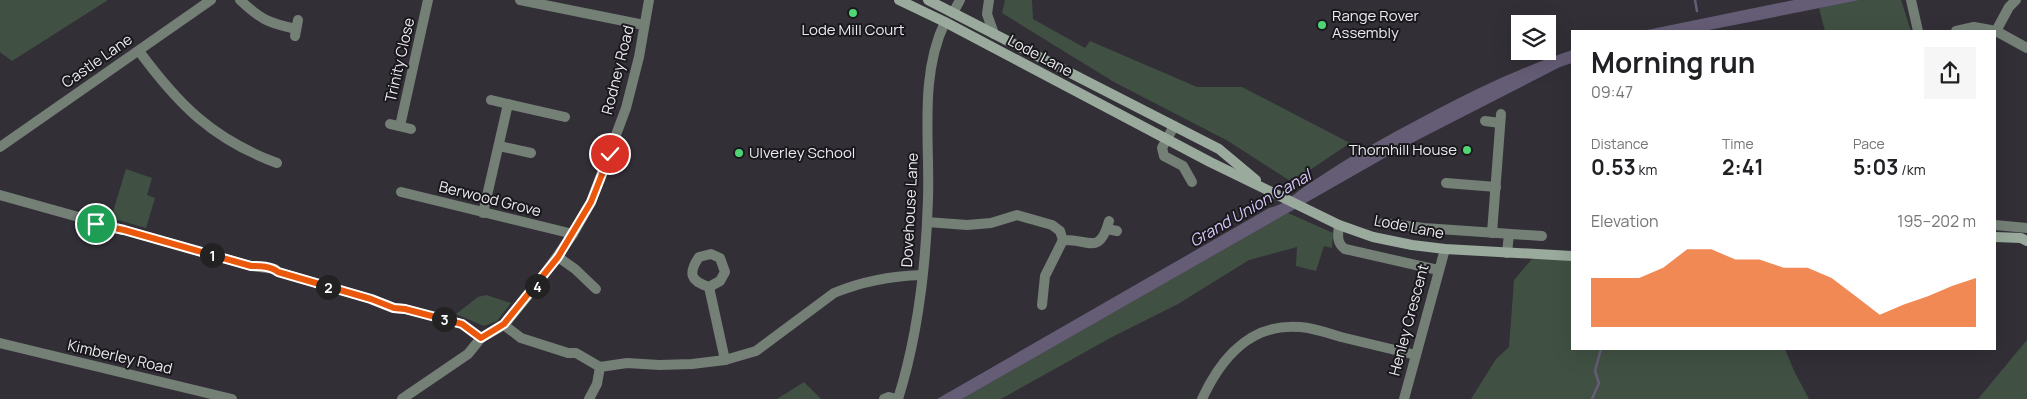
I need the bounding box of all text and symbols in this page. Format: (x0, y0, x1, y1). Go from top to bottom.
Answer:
place label: Range Rover Assembly (1332, 5, 1419, 43)
marker: Lode Mill Court (847, 7, 859, 19)
street label: Trinity Close (380, 15, 419, 104)
map controls (1511, 15, 1556, 60)
button: layers (1511, 15, 1556, 60)
place label: Lode Mill Court (801, 19, 905, 40)
marker: Range Rover Assembly (1316, 19, 1328, 31)
street label: Rodney Road (596, 23, 639, 117)
street label: Castle Lane (57, 28, 136, 93)
street label: Lode Lane (1004, 30, 1077, 82)
text: Morning run (1591, 43, 1755, 81)
button: share (1924, 47, 1976, 99)
text: 09:47 (1591, 81, 1633, 103)
pin (589, 133, 631, 175)
text: Distance (1591, 134, 1648, 153)
text: Time (1722, 134, 1754, 153)
text: Pace (1853, 134, 1885, 153)
place label: Thornhill House (1349, 139, 1457, 160)
icon: check (596, 140, 624, 168)
place label: Ulverley School (749, 142, 855, 163)
marker: Thornhill House (1461, 144, 1473, 156)
marker: Ulverley School (733, 147, 745, 159)
street label: Dovehouse Lane (896, 152, 923, 268)
text: 0.53 (1591, 153, 1636, 181)
text: 2:41 (1722, 153, 1764, 181)
text: 5:03 (1853, 153, 1899, 181)
text: km (1636, 160, 1657, 179)
text: /km (1899, 160, 1926, 179)
water label: Grand Union Canal (1185, 163, 1317, 252)
street label: Berwood Grove (437, 176, 544, 221)
pin (75, 203, 117, 245)
street label: Lode Lane (1372, 209, 1446, 244)
icon: arrive (82, 210, 110, 238)
text: Elevation (1591, 210, 1659, 232)
text: 195–202 m (1897, 210, 1976, 232)
pin: 1 (200, 242, 224, 268)
text: 1 (209, 246, 216, 265)
street label: Henley Crescent (1384, 262, 1434, 378)
pin: 2 (316, 274, 340, 300)
pin: 4 (524, 274, 550, 298)
text: 4 (533, 277, 542, 296)
text: 2 (324, 278, 333, 297)
pin: 3 (432, 306, 456, 332)
text: 3 (440, 310, 449, 329)
street label: Kimberley Road (66, 334, 174, 379)

